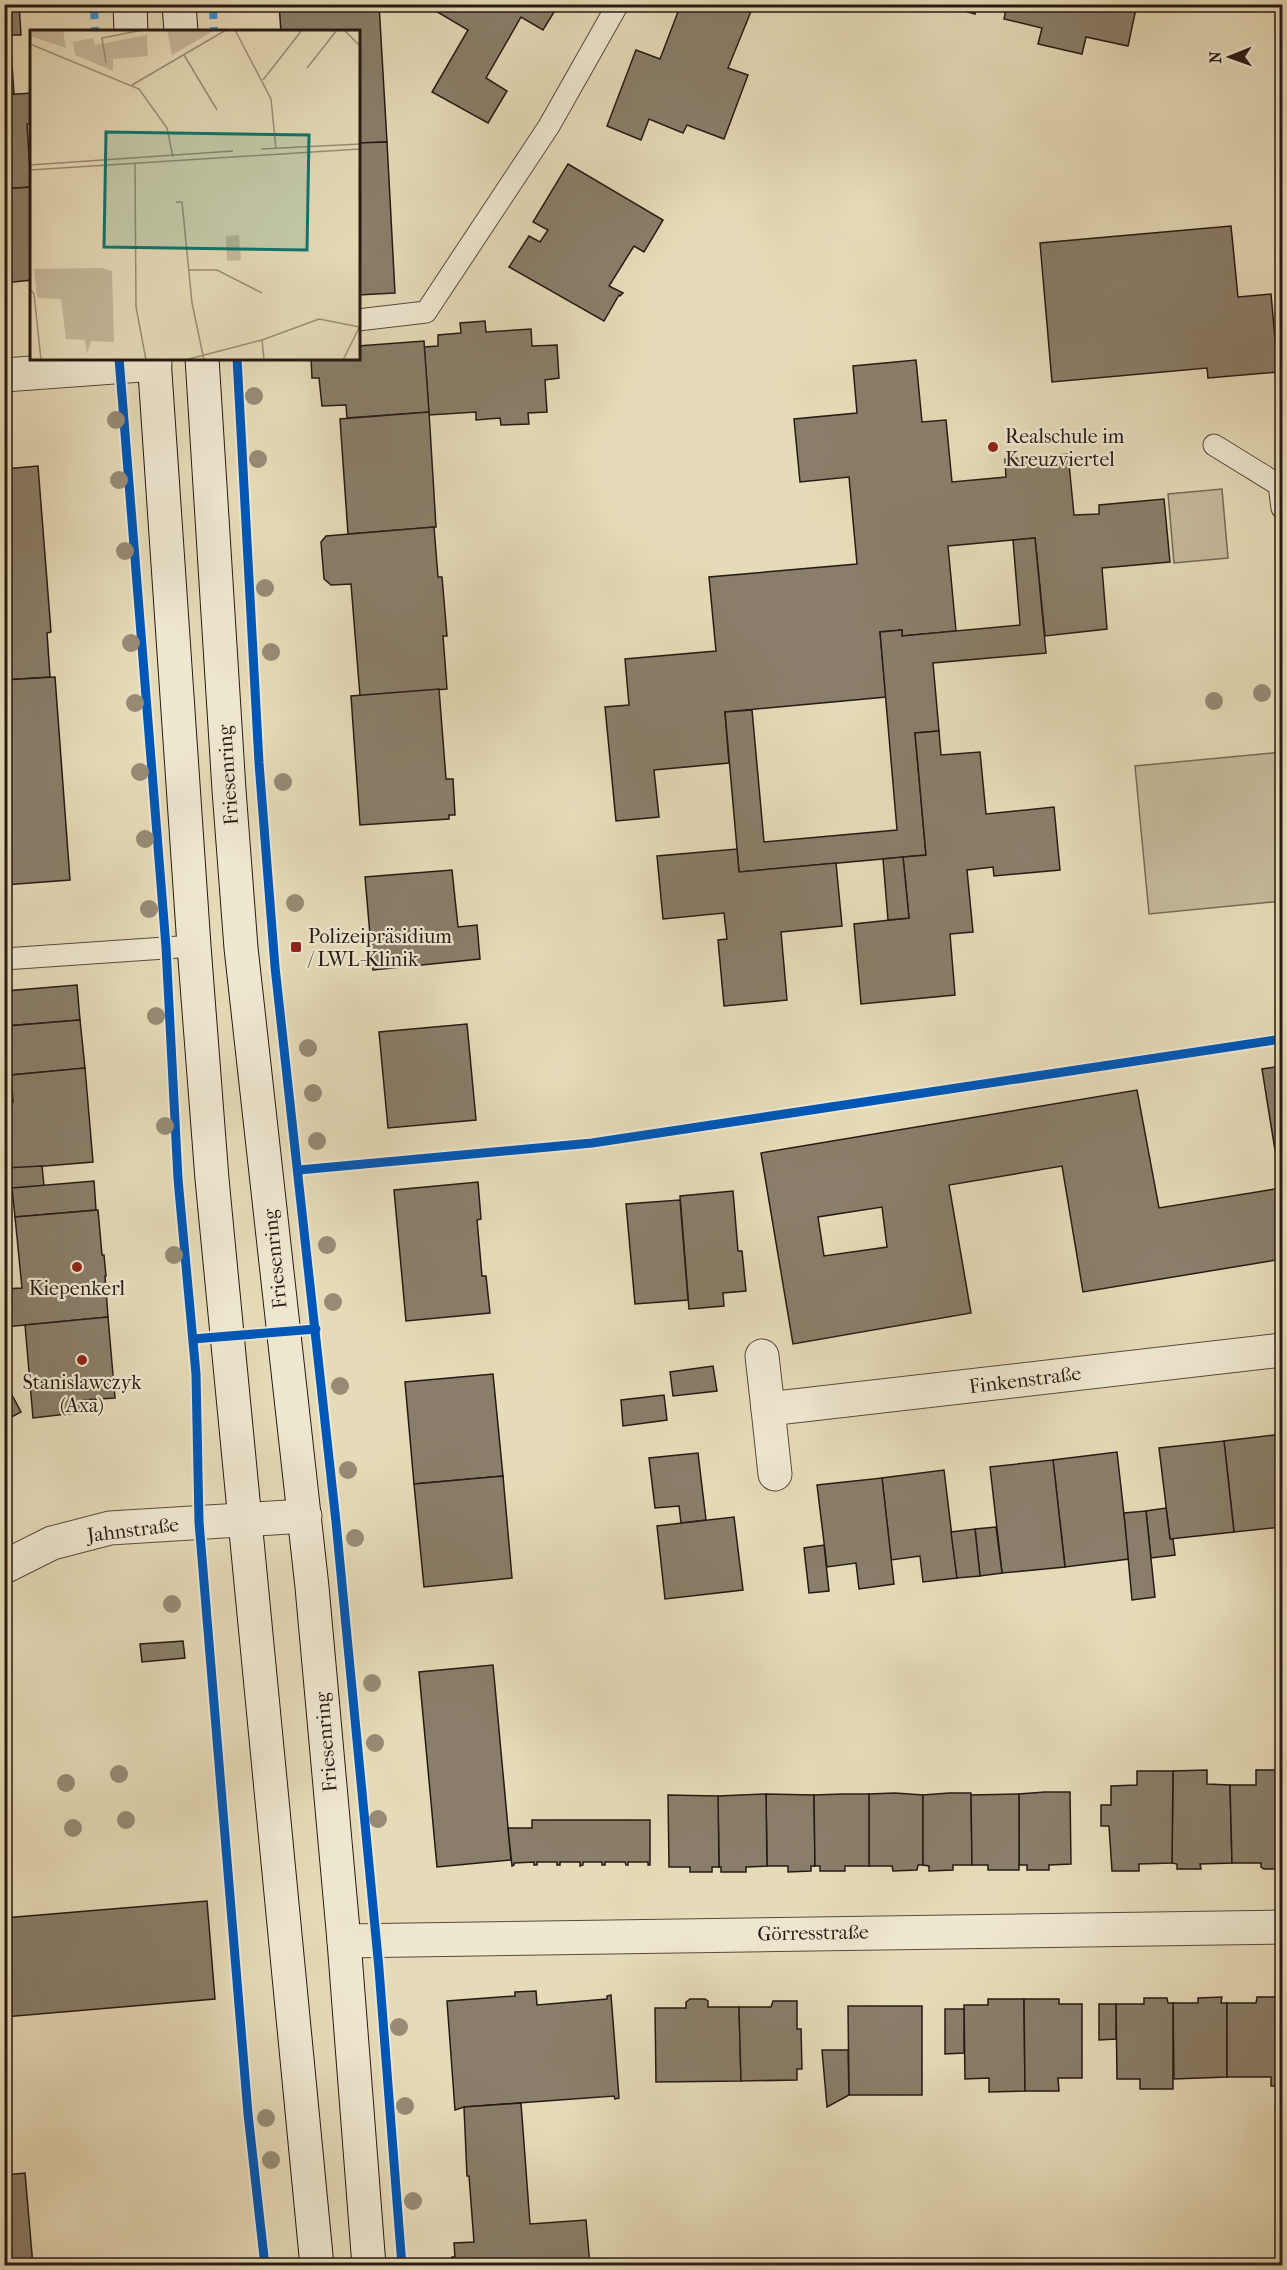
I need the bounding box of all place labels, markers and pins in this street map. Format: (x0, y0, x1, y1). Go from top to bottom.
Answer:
place label: Realschule im Kreuzviertel (1005, 425, 1125, 471)
marker: Realschule im Kreuzviertel (986, 440, 1000, 454)
place label: Polizeipräsidium / LWL-Klinik (307, 925, 452, 971)
marker: Polizeipräsidium / LWL-Klinik (289, 940, 303, 954)
marker: Kiepenkerl (70, 1260, 84, 1274)
place label: Kiepenkerl (29, 1277, 126, 1300)
marker: Stanislawczyk (Axa) (75, 1353, 89, 1367)
place label: Stanislawczyk (Axa) (23, 1371, 142, 1417)

